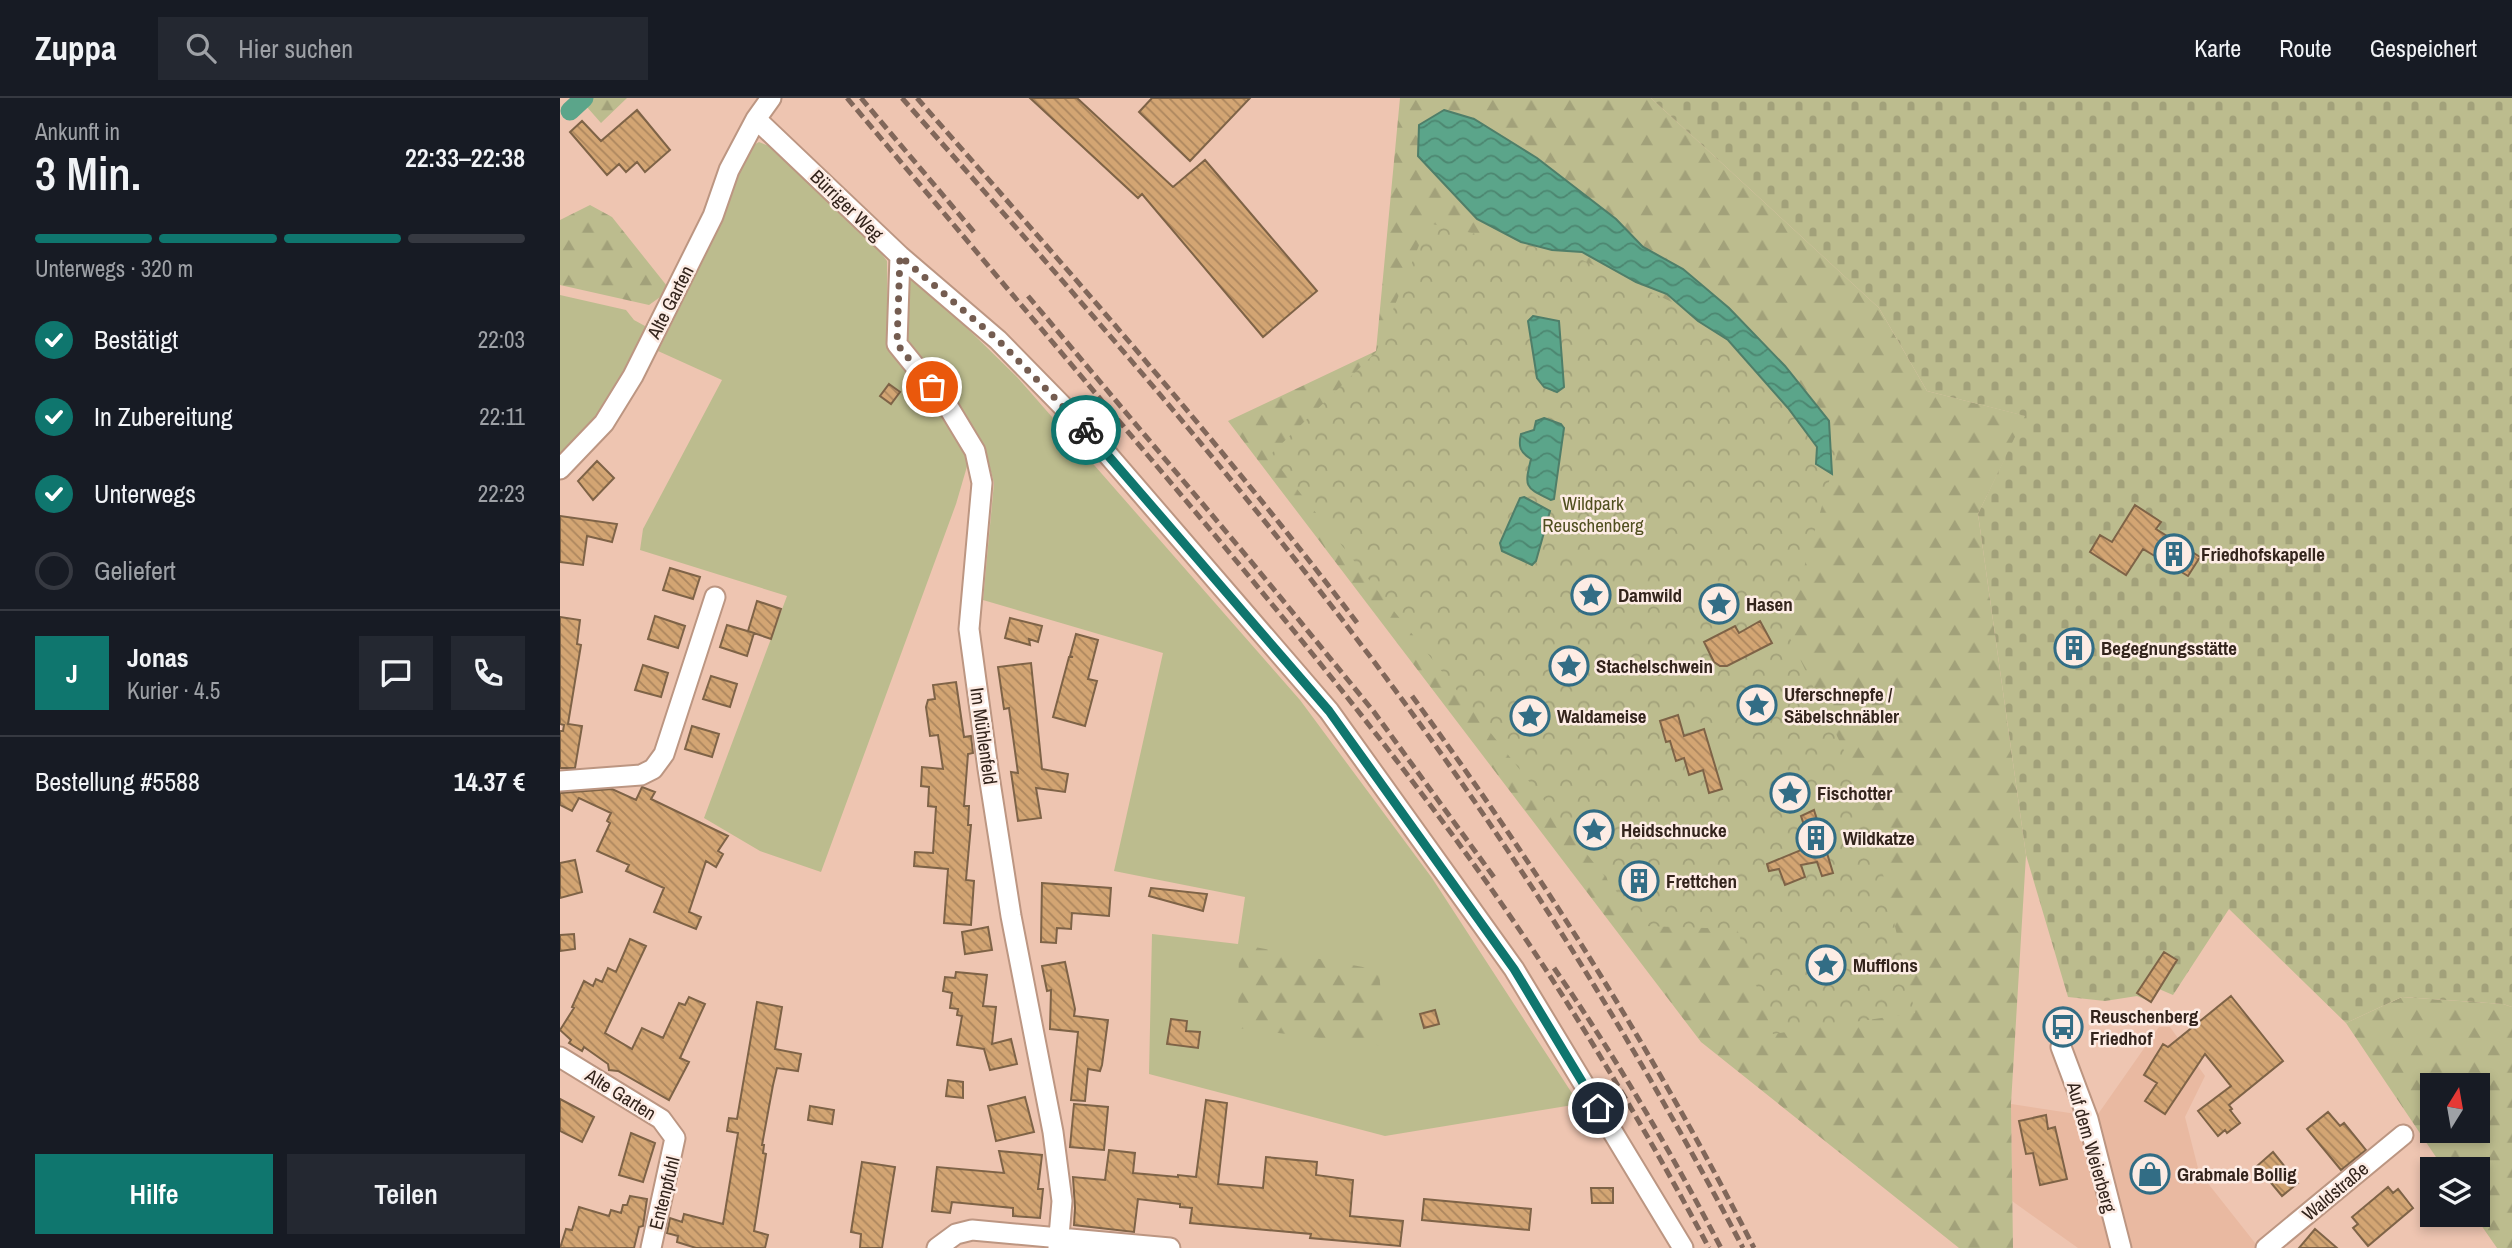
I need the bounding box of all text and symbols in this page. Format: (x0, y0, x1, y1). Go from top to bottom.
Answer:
search box (158, 17, 648, 80)
text: Zuppa (35, 26, 116, 70)
icon: search (182, 29, 220, 67)
text: Hier suchen (238, 31, 353, 66)
text: Karte (2194, 32, 2241, 64)
text: Route (2279, 32, 2332, 64)
text: Gespeichert (2370, 32, 2477, 64)
text: Ankunft in (35, 116, 120, 147)
text: 22:33–22:38 (405, 140, 525, 175)
text: 3 Min. (35, 142, 141, 204)
street label: Bürriger Weg (805, 164, 889, 247)
text: Unterwegs · 320 m (35, 253, 193, 284)
street label: Alte Garten (640, 261, 699, 344)
icon: check (35, 321, 73, 359)
text: Bestätigt (94, 322, 178, 357)
text: 22:03 (478, 324, 525, 355)
pin (902, 357, 962, 417)
icon: bag (913, 368, 951, 406)
courier (1051, 395, 1121, 465)
icon: check (35, 398, 73, 436)
text: In Zubereitung (94, 399, 233, 434)
text: 22:11 (479, 401, 525, 432)
icon: bike (1067, 411, 1105, 449)
icon: check (35, 475, 73, 513)
text: Unterwegs (94, 476, 196, 511)
text: 22:23 (478, 478, 525, 509)
park label: Wildpark Reuschenberg (1542, 490, 1644, 538)
building icon: Friedhofskapelle (2153, 533, 2195, 575)
place label: Friedhofskapelle (2201, 541, 2325, 567)
text: Geliefert (94, 553, 176, 588)
place icon: Damwild (1570, 574, 1612, 616)
place label: Damwild (1618, 582, 1682, 608)
place icon: Hasen (1698, 583, 1740, 625)
place label: Hasen (1746, 591, 1793, 617)
building icon: Begegnungsstätte (2053, 627, 2095, 669)
place label: Begegnungsstätte (2101, 635, 2237, 661)
button: chat (359, 636, 433, 710)
button: phone (451, 636, 525, 710)
text: Jonas (127, 640, 189, 675)
place icon: Stachelschwein (1548, 645, 1590, 687)
place label: Stachelschwein (1596, 653, 1713, 679)
text: J (66, 656, 78, 691)
text: Kurier · 4.5 (127, 675, 220, 706)
place label: Uferschnepfe / Säbelschnäbler (1784, 681, 1899, 729)
place icon: Uferschnepfe / Säbelschnäbler (1736, 684, 1778, 726)
street label: Im Mühlenfeld (964, 686, 1004, 786)
place icon: Waldameise (1509, 695, 1551, 737)
place label: Waldameise (1557, 703, 1647, 729)
text: Bestellung #5588 (35, 764, 200, 799)
text: 14.37 € (454, 764, 525, 799)
place icon: Fischotter (1769, 772, 1811, 814)
place label: Fischotter (1817, 780, 1892, 806)
place icon: Heidschnucke (1573, 809, 1615, 851)
place label: Heidschnucke (1621, 817, 1727, 843)
building icon: Wildkatze (1795, 817, 1837, 859)
place label: Wildkatze (1843, 825, 1915, 851)
building icon: Frettchen (1618, 860, 1660, 902)
place label: Frettchen (1666, 868, 1737, 894)
place icon: Mufflons (1805, 944, 1847, 986)
place label: Mufflons (1853, 952, 1918, 978)
place label: Reuschenberg Friedhof (2090, 1003, 2199, 1051)
bus stop icon: Reuschenberg Friedhof (2042, 1006, 2084, 1048)
street label: Alte Garten (580, 1062, 661, 1126)
north arrow (2420, 1073, 2490, 1143)
map controls (2420, 1073, 2490, 1227)
pin (1568, 1078, 1628, 1138)
street label: Auf dem Weierberg (2061, 1078, 2123, 1216)
icon: home (1579, 1089, 1617, 1127)
shop icon: Grabmale Bollig (2129, 1153, 2171, 1195)
button: Hilfe (35, 1154, 273, 1234)
button: Teilen (287, 1154, 525, 1234)
street label: Entenpfuhl (642, 1154, 686, 1232)
street label: Waldstraße (2296, 1156, 2374, 1226)
button: layers (2420, 1157, 2490, 1227)
place label: Grabmale Bollig (2177, 1161, 2297, 1187)

